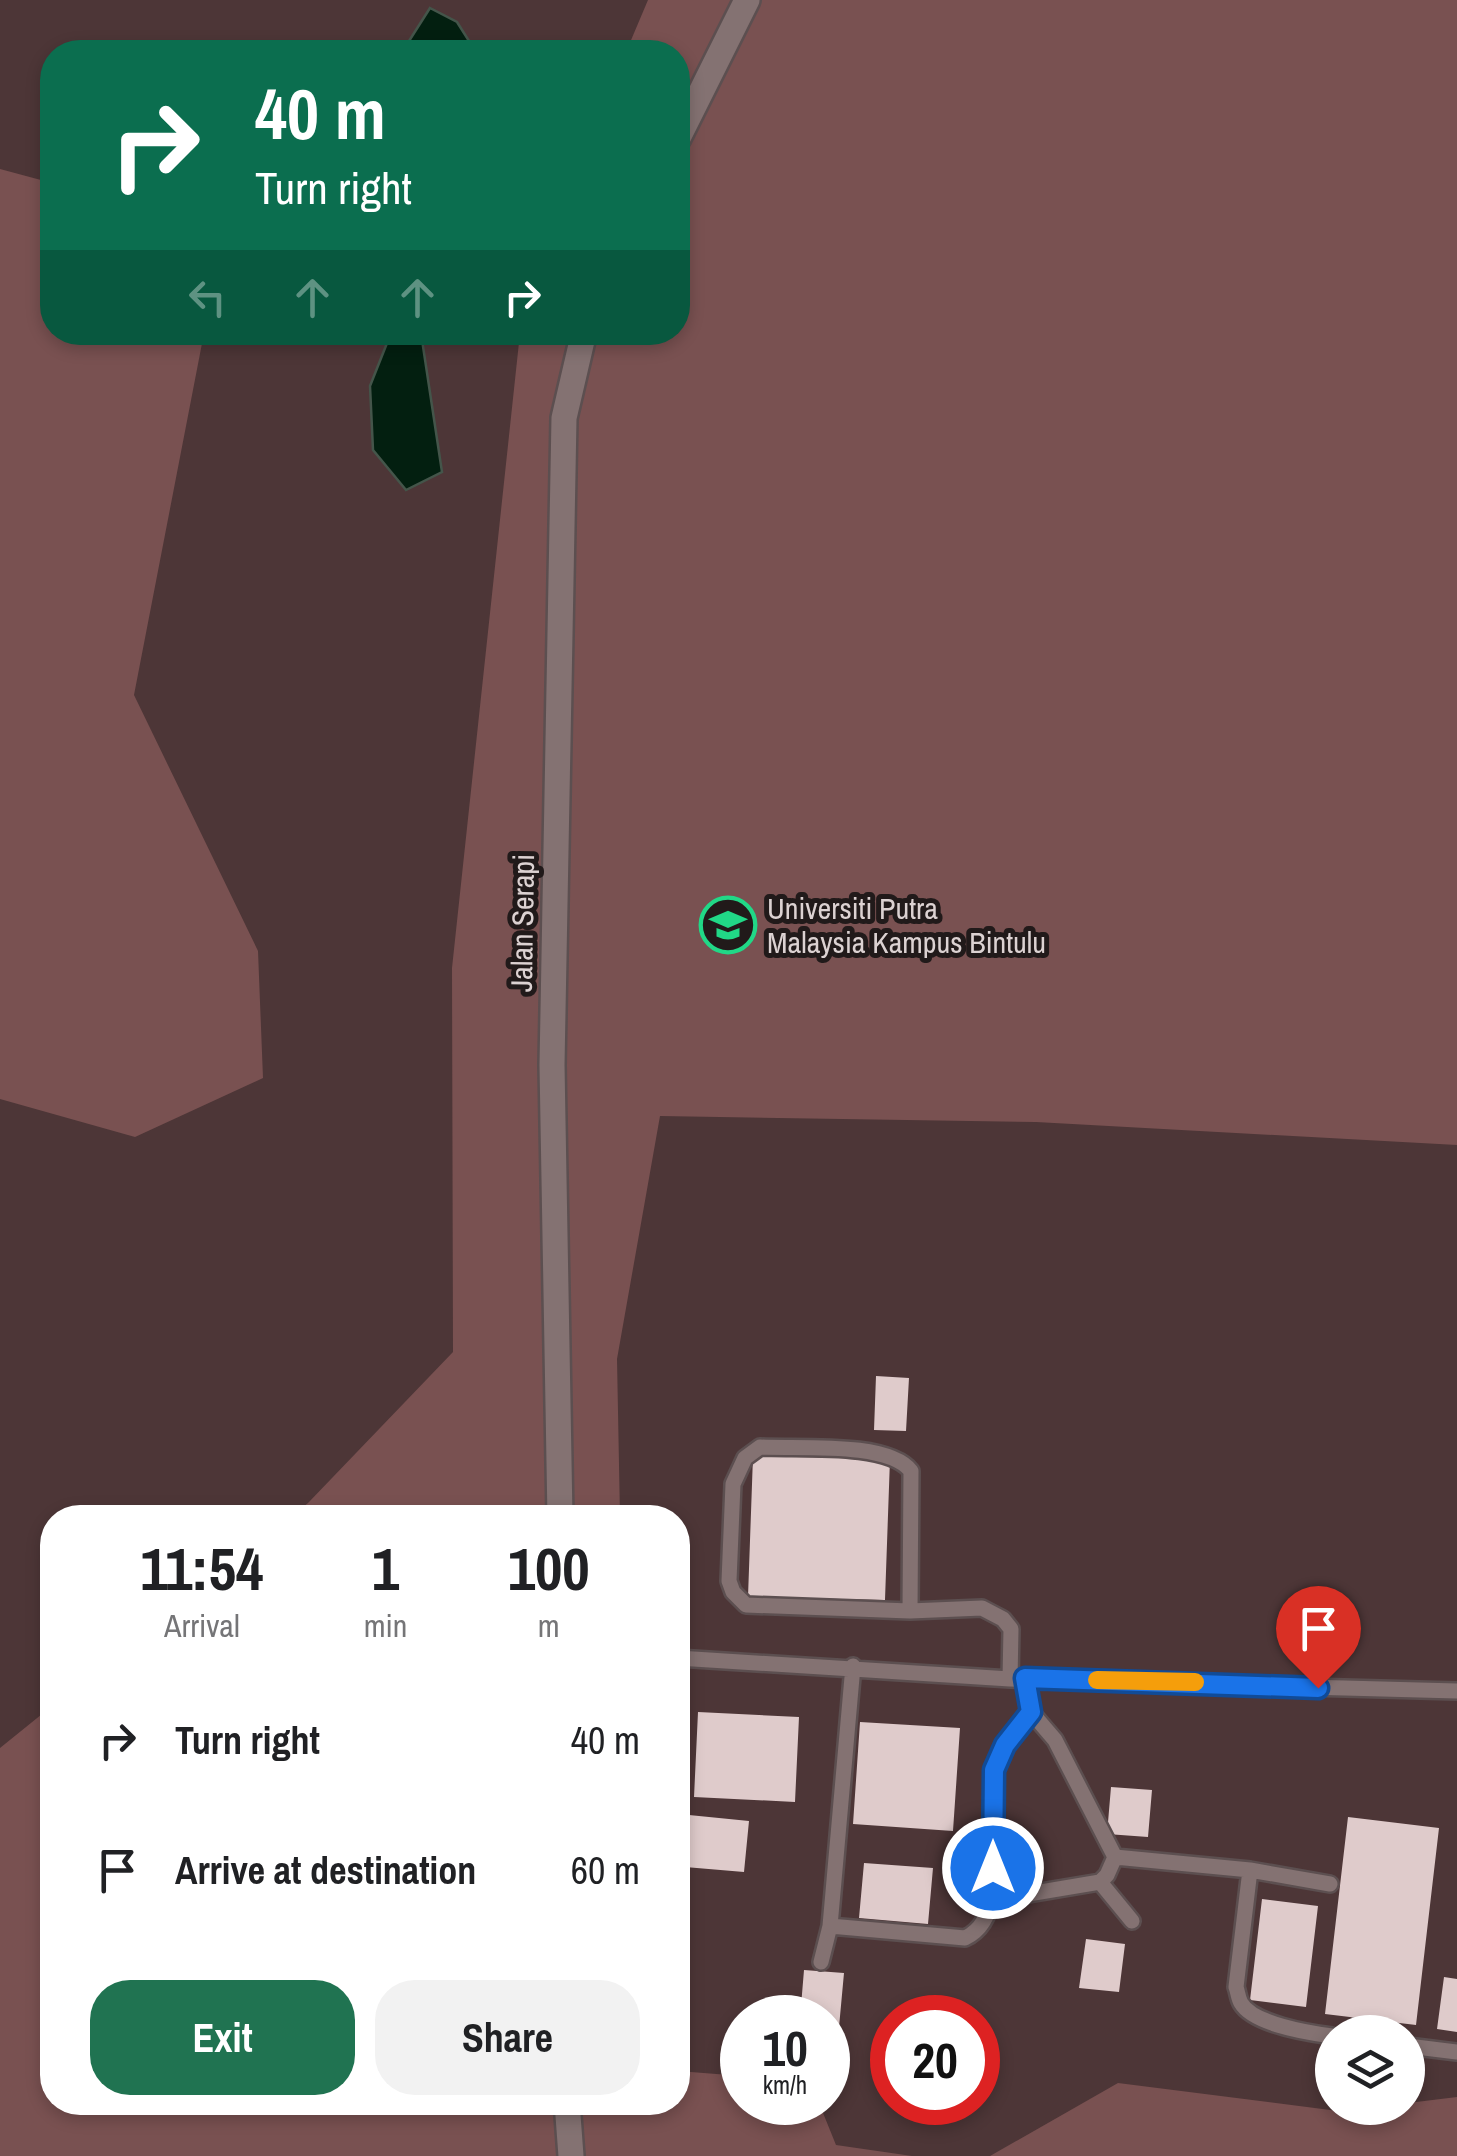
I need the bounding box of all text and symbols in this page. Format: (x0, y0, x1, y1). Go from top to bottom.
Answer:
text: 40 m (255, 67, 386, 161)
icon: right (90, 80, 220, 210)
text: Turn right (255, 157, 412, 218)
icon: left (180, 270, 235, 325)
icon: ahead (285, 270, 340, 325)
icon: ahead (390, 270, 445, 325)
icon: right (495, 270, 550, 325)
street label: Jalan Serapi (501, 854, 543, 992)
place label: Universiti Putra Malaysia Kampus Bintulu (767, 888, 1046, 962)
school or university icon: Universiti Putra Malaysia Kampus Bintulu (698, 895, 758, 955)
text: 11:54 (140, 1528, 263, 1609)
text: 1 (372, 1528, 399, 1609)
text: 100 (508, 1528, 590, 1609)
pin (1276, 1586, 1361, 1689)
icon: arrive (1291, 1601, 1346, 1656)
text: Arrival (164, 1604, 240, 1647)
text: min (364, 1604, 407, 1647)
text: m (538, 1604, 560, 1647)
icon: right (90, 1713, 145, 1768)
text: Turn right (175, 1715, 320, 1766)
text: 40 m (571, 1715, 640, 1766)
position arrow (941, 1816, 1045, 1920)
icon: arrive (90, 1843, 145, 1898)
text: Arrive at destination (175, 1845, 476, 1896)
text: 60 m (571, 1845, 640, 1896)
button: Exit (90, 1980, 355, 2095)
button: Share (375, 1980, 640, 2095)
speed limit sign: 20 (870, 1995, 1000, 2125)
text: 10 (762, 2014, 808, 2082)
map controls (1315, 2015, 1425, 2125)
button: layers (1315, 2015, 1425, 2125)
text: km/h (763, 2068, 807, 2102)

